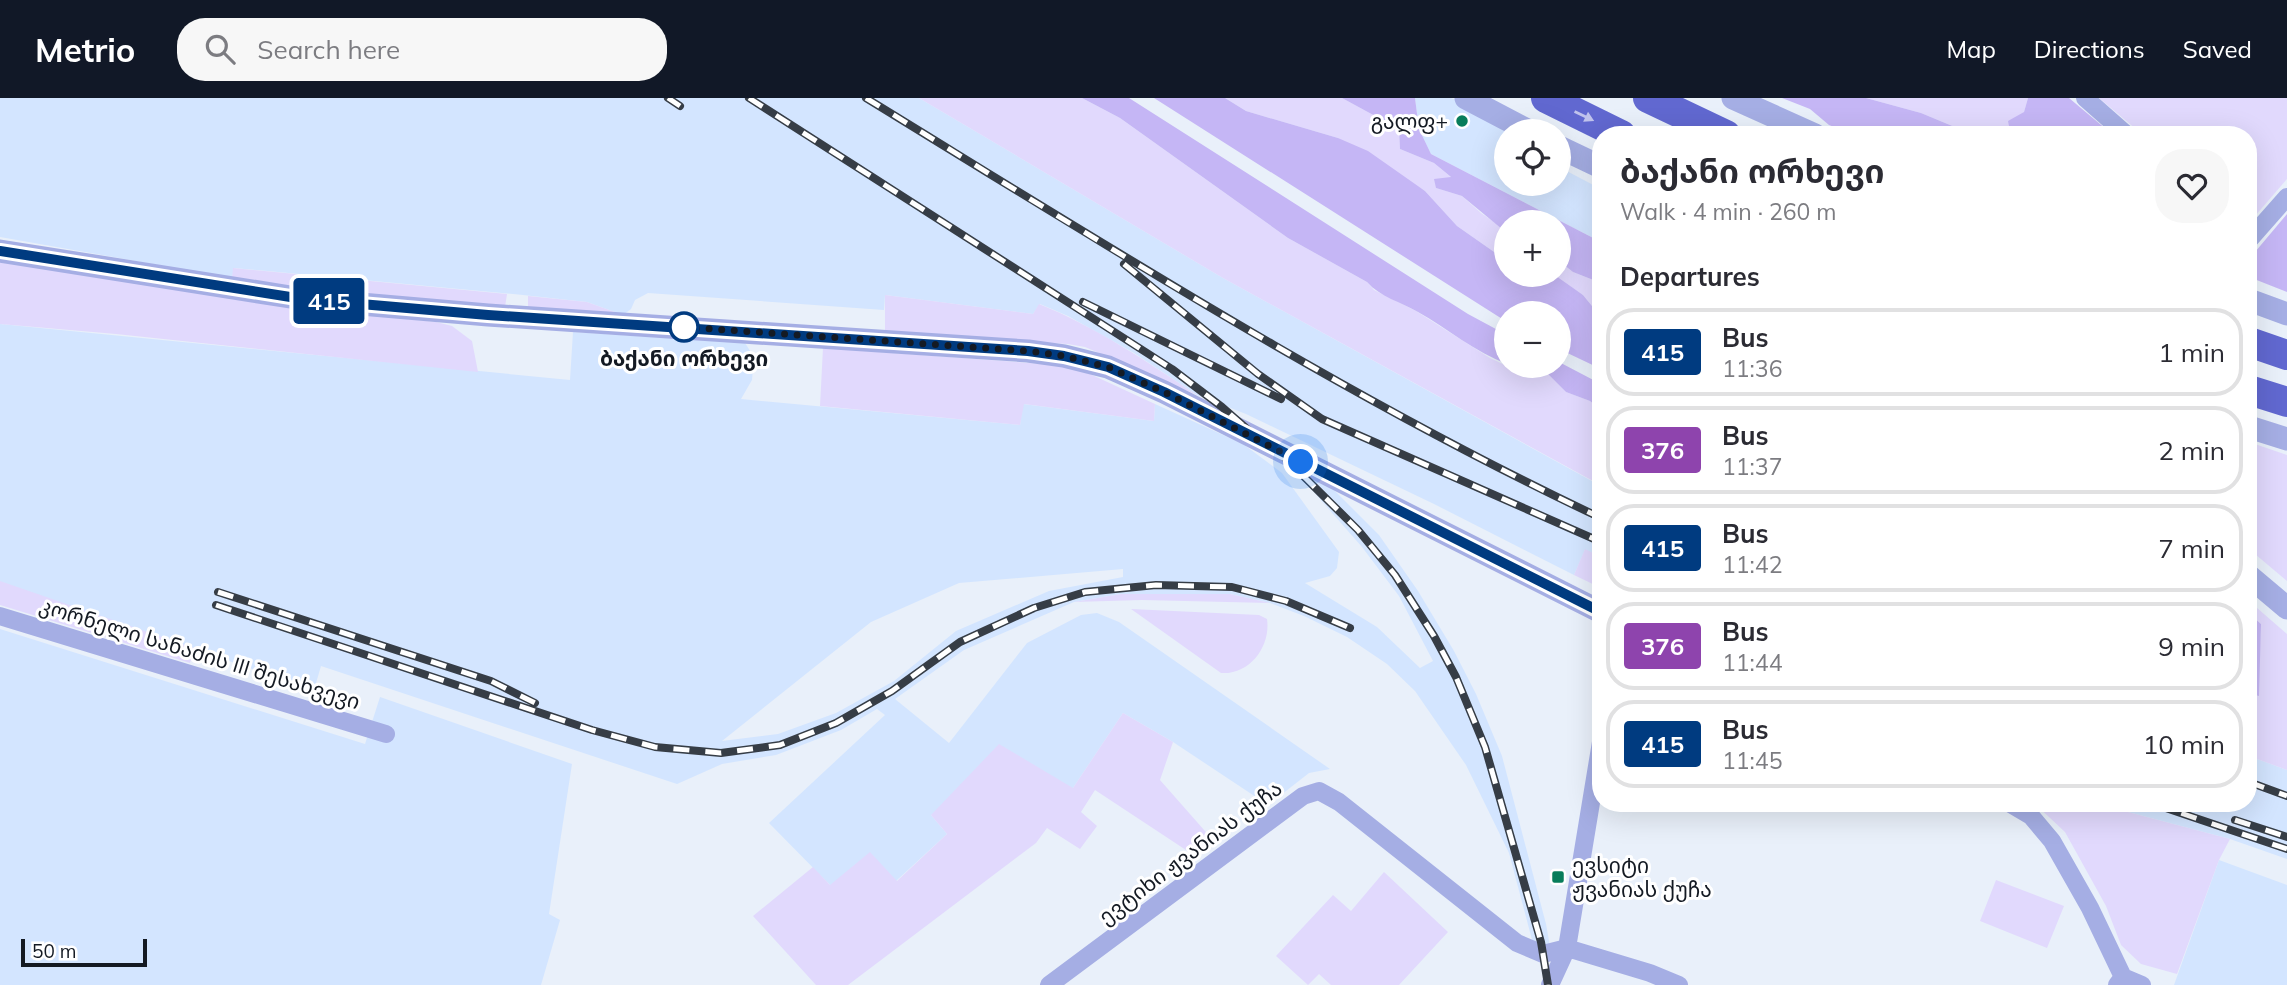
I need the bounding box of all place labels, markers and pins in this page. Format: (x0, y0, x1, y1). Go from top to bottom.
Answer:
place label: გალფ+ (1371, 108, 1448, 135)
marker: გალფ+ (1454, 113, 1470, 129)
marker: ბაქანი ორხევი (669, 312, 699, 342)
place label: ბაქანი ორხევი (600, 345, 768, 371)
place label: ევსიტი ჟვანიას ქუჩა (1572, 852, 1712, 902)
marker: ევსიტი ჟვანიას ქუჩა (1550, 869, 1566, 885)

